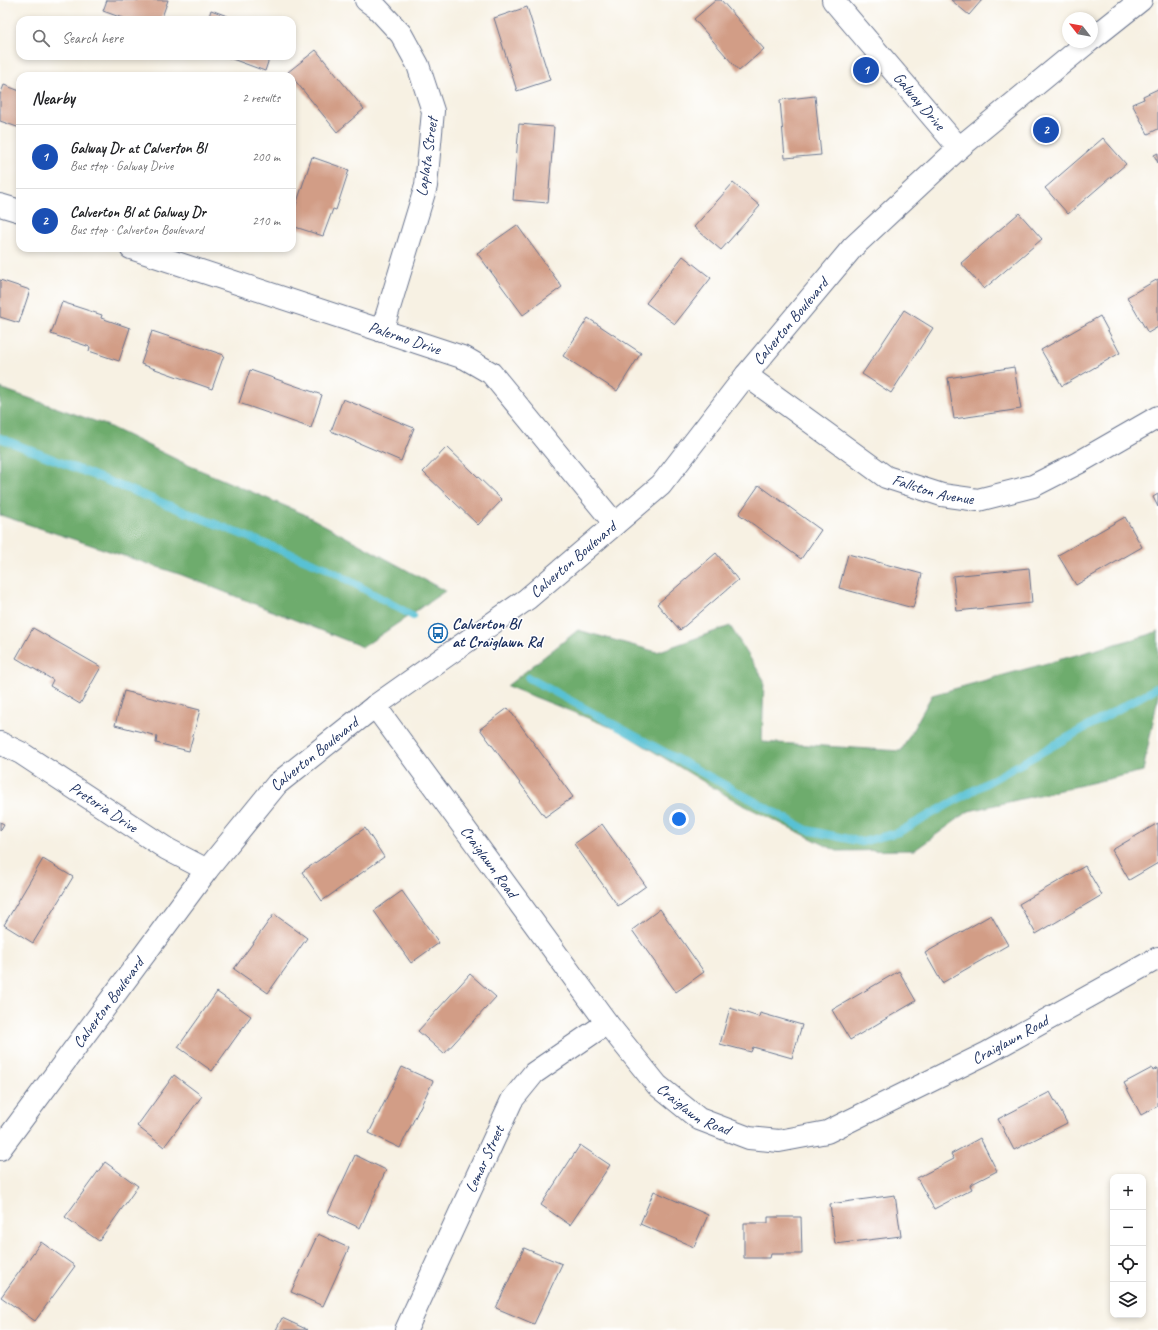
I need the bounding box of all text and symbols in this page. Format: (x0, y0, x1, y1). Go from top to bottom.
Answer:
north arrow (1062, 12, 1098, 48)
search box (16, 16, 296, 60)
icon: search (30, 27, 52, 49)
text: Search here (62, 29, 123, 48)
pin: 1 (853, 55, 879, 85)
street label: Galway Drive (889, 68, 951, 136)
text: Nearby (32, 88, 75, 109)
text: 2 results (242, 90, 280, 106)
street label: Laplata Street (412, 114, 443, 198)
pin: 2 (1033, 115, 1059, 145)
text: Galway Dr at Calverton Bl (70, 139, 206, 158)
text: 1 (42, 149, 48, 165)
text: 200 m (252, 149, 280, 165)
text: Bus stop · Galway Drive (70, 158, 173, 174)
text: Calverton Bl at Galway Dr (70, 203, 206, 222)
text: 2 (42, 213, 48, 229)
text: 210 m (252, 213, 280, 229)
text: Bus stop · Calverton Boulevard (70, 222, 203, 238)
street label: Calverton Boulevard (748, 272, 835, 369)
street label: Palermo Drive (366, 317, 445, 360)
street label: Fallston Avenue (890, 470, 977, 510)
street label: Calverton Boulevard (526, 516, 623, 602)
place label: Calverton Bl at Craiglawn Rd (452, 614, 544, 652)
bus stop icon: Calverton Bl at Craiglawn Rd (427, 622, 449, 644)
street label: Calverton Boulevard (265, 711, 365, 795)
street label: Pretoria Drive (66, 778, 143, 838)
your location (669, 809, 689, 829)
street label: Craiglawn Road (456, 822, 524, 904)
street label: Calverton Boulevard (68, 951, 150, 1052)
street label: Craiglawn Road (969, 1010, 1054, 1069)
street label: Craiglawn Road (653, 1079, 736, 1141)
street label: Lemar Street (461, 1121, 509, 1196)
map controls (1110, 1174, 1146, 1318)
button: + (1110, 1174, 1146, 1210)
button: − (1110, 1210, 1146, 1246)
button: locate (1110, 1246, 1146, 1282)
button: layers (1110, 1282, 1146, 1318)

